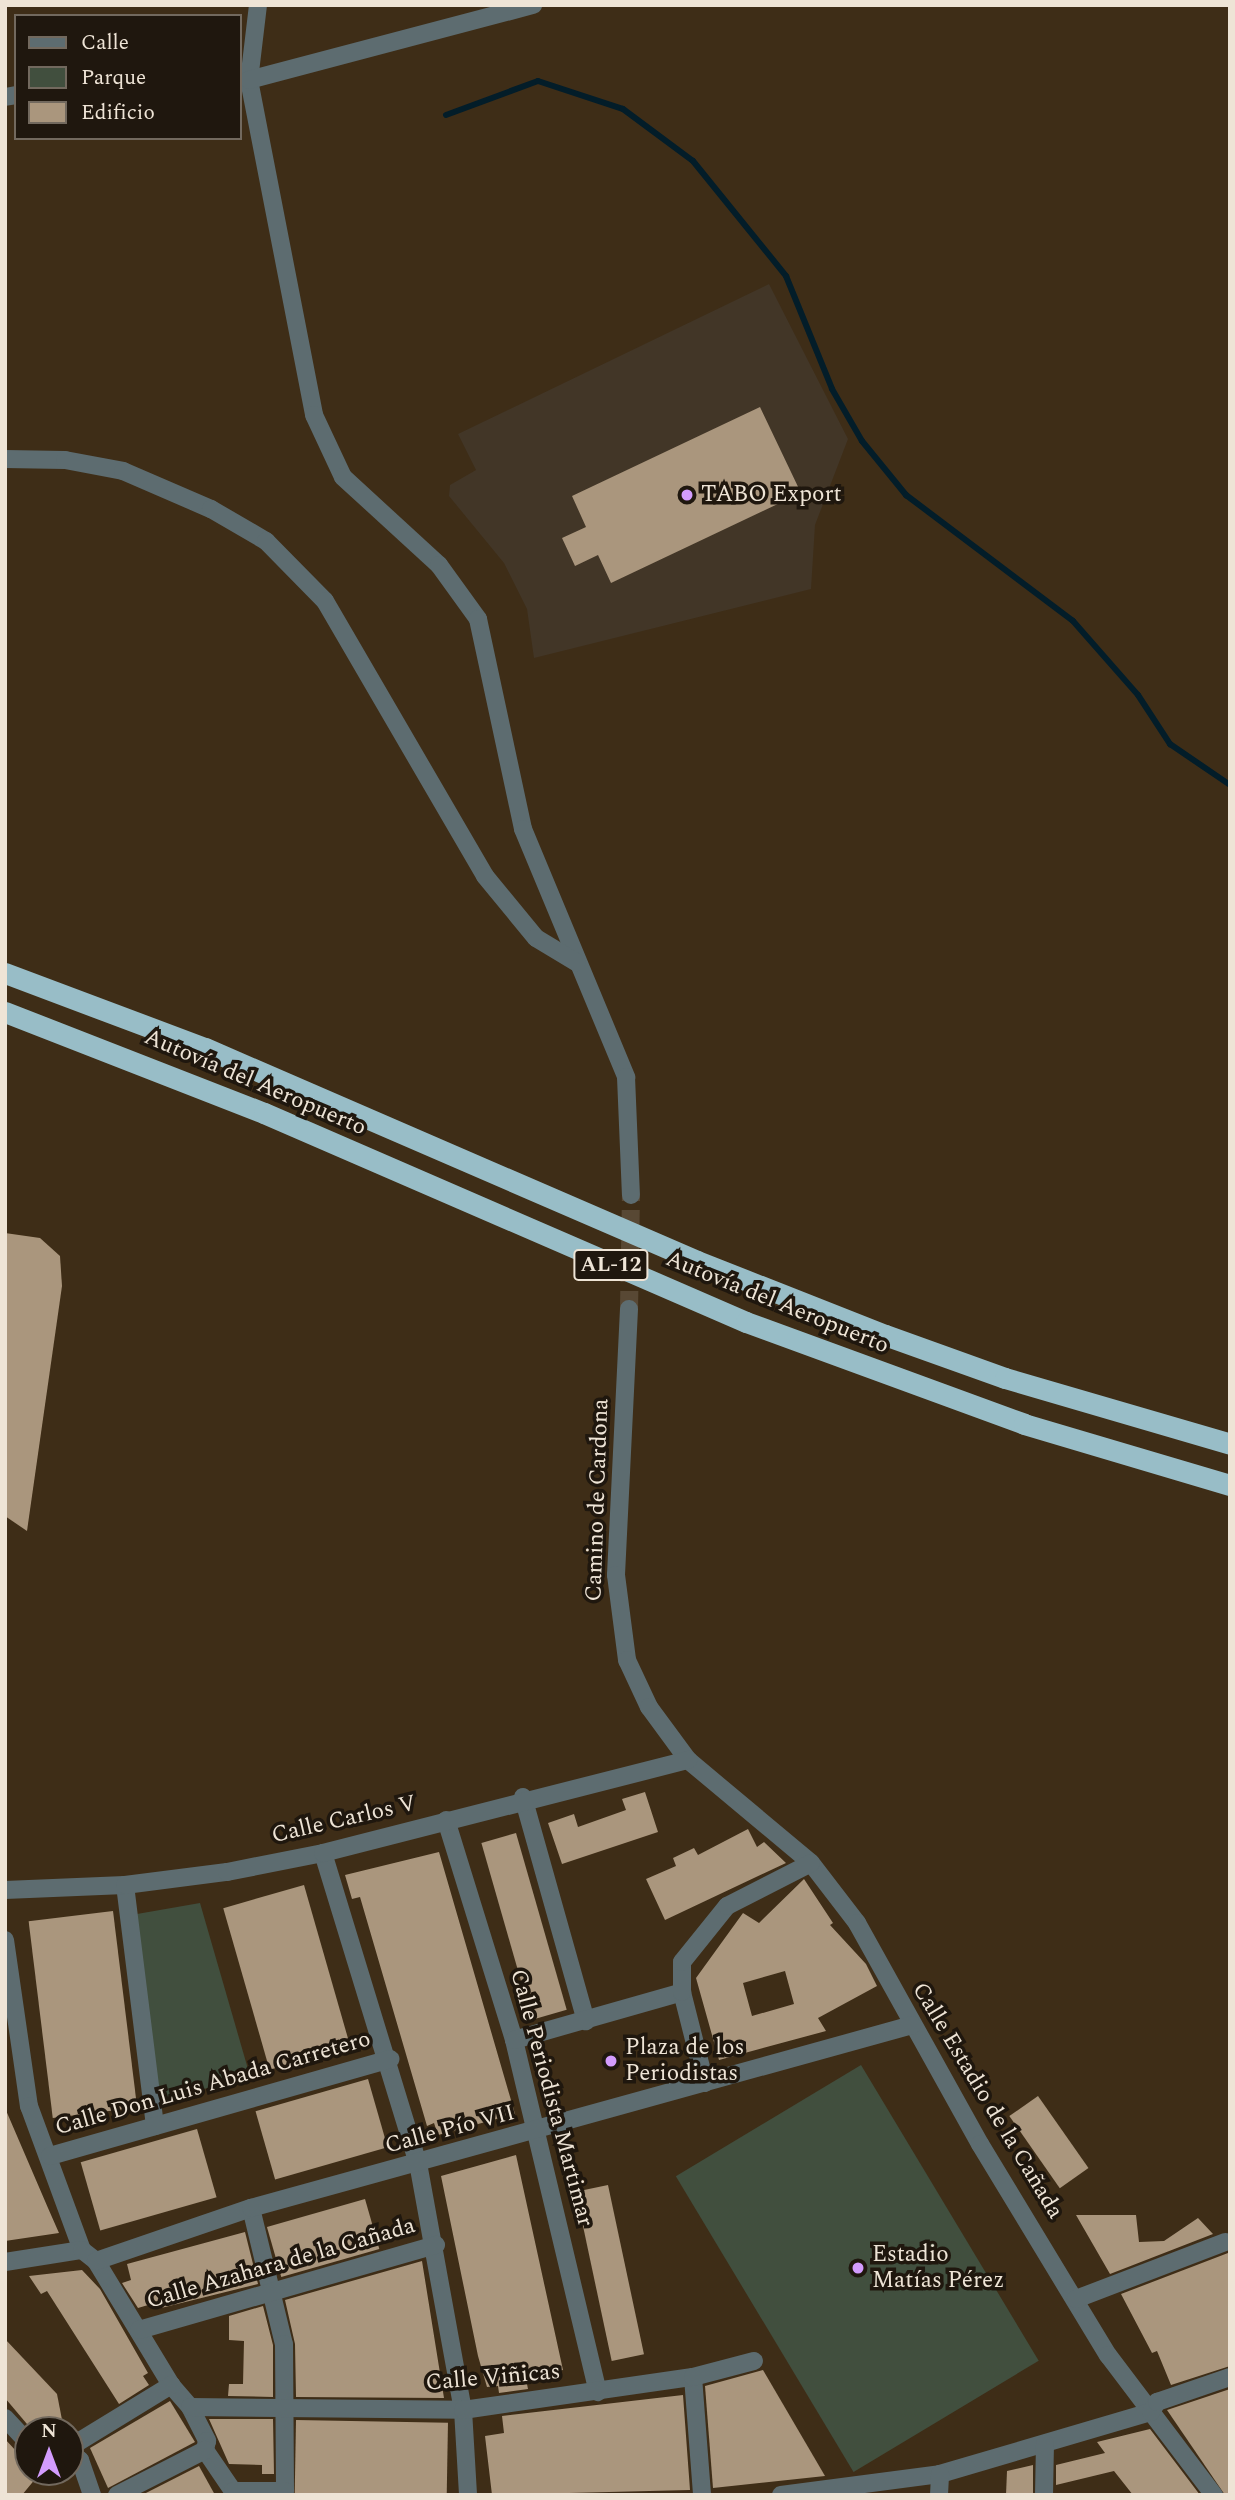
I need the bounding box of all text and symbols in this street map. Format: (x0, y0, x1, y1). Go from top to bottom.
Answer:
legend (14, 14, 242, 140)
text: Calle (81, 27, 129, 59)
text: Parque (81, 62, 146, 94)
text: Edificio (81, 97, 155, 129)
place label: TABO Export (701, 481, 842, 509)
marker: TABO Export (679, 487, 695, 503)
street label: Autovía del Aeropuerto (140, 1024, 370, 1142)
street label: Autovía del Aeropuerto (661, 1246, 893, 1360)
road number: AL-12 (572, 1248, 650, 1282)
street label: Camino de Cardona (581, 1398, 615, 1602)
street label: Calle Carlos V (269, 1790, 419, 1850)
street label: Calle Periodista Martimar (503, 1966, 599, 2230)
street label: Calle Estadio de la Cañada (905, 1978, 1069, 2224)
street label: Calle Don Luis Abada Carretero (52, 2026, 374, 2142)
place label: Plaza de los Periodistas (625, 2034, 744, 2088)
marker: Plaza de los Periodistas (603, 2053, 619, 2069)
street label: Calle Pío VII (382, 2099, 518, 2161)
street label: Calle Azahara de la Cañada (143, 2212, 419, 2316)
place label: Estadio Matías Pérez (872, 2241, 1004, 2295)
marker: Estadio Matías Pérez (850, 2260, 866, 2276)
street label: Calle Viñicas (424, 2358, 562, 2398)
north arrow (14, 2416, 84, 2486)
text: N (41, 2417, 57, 2446)

